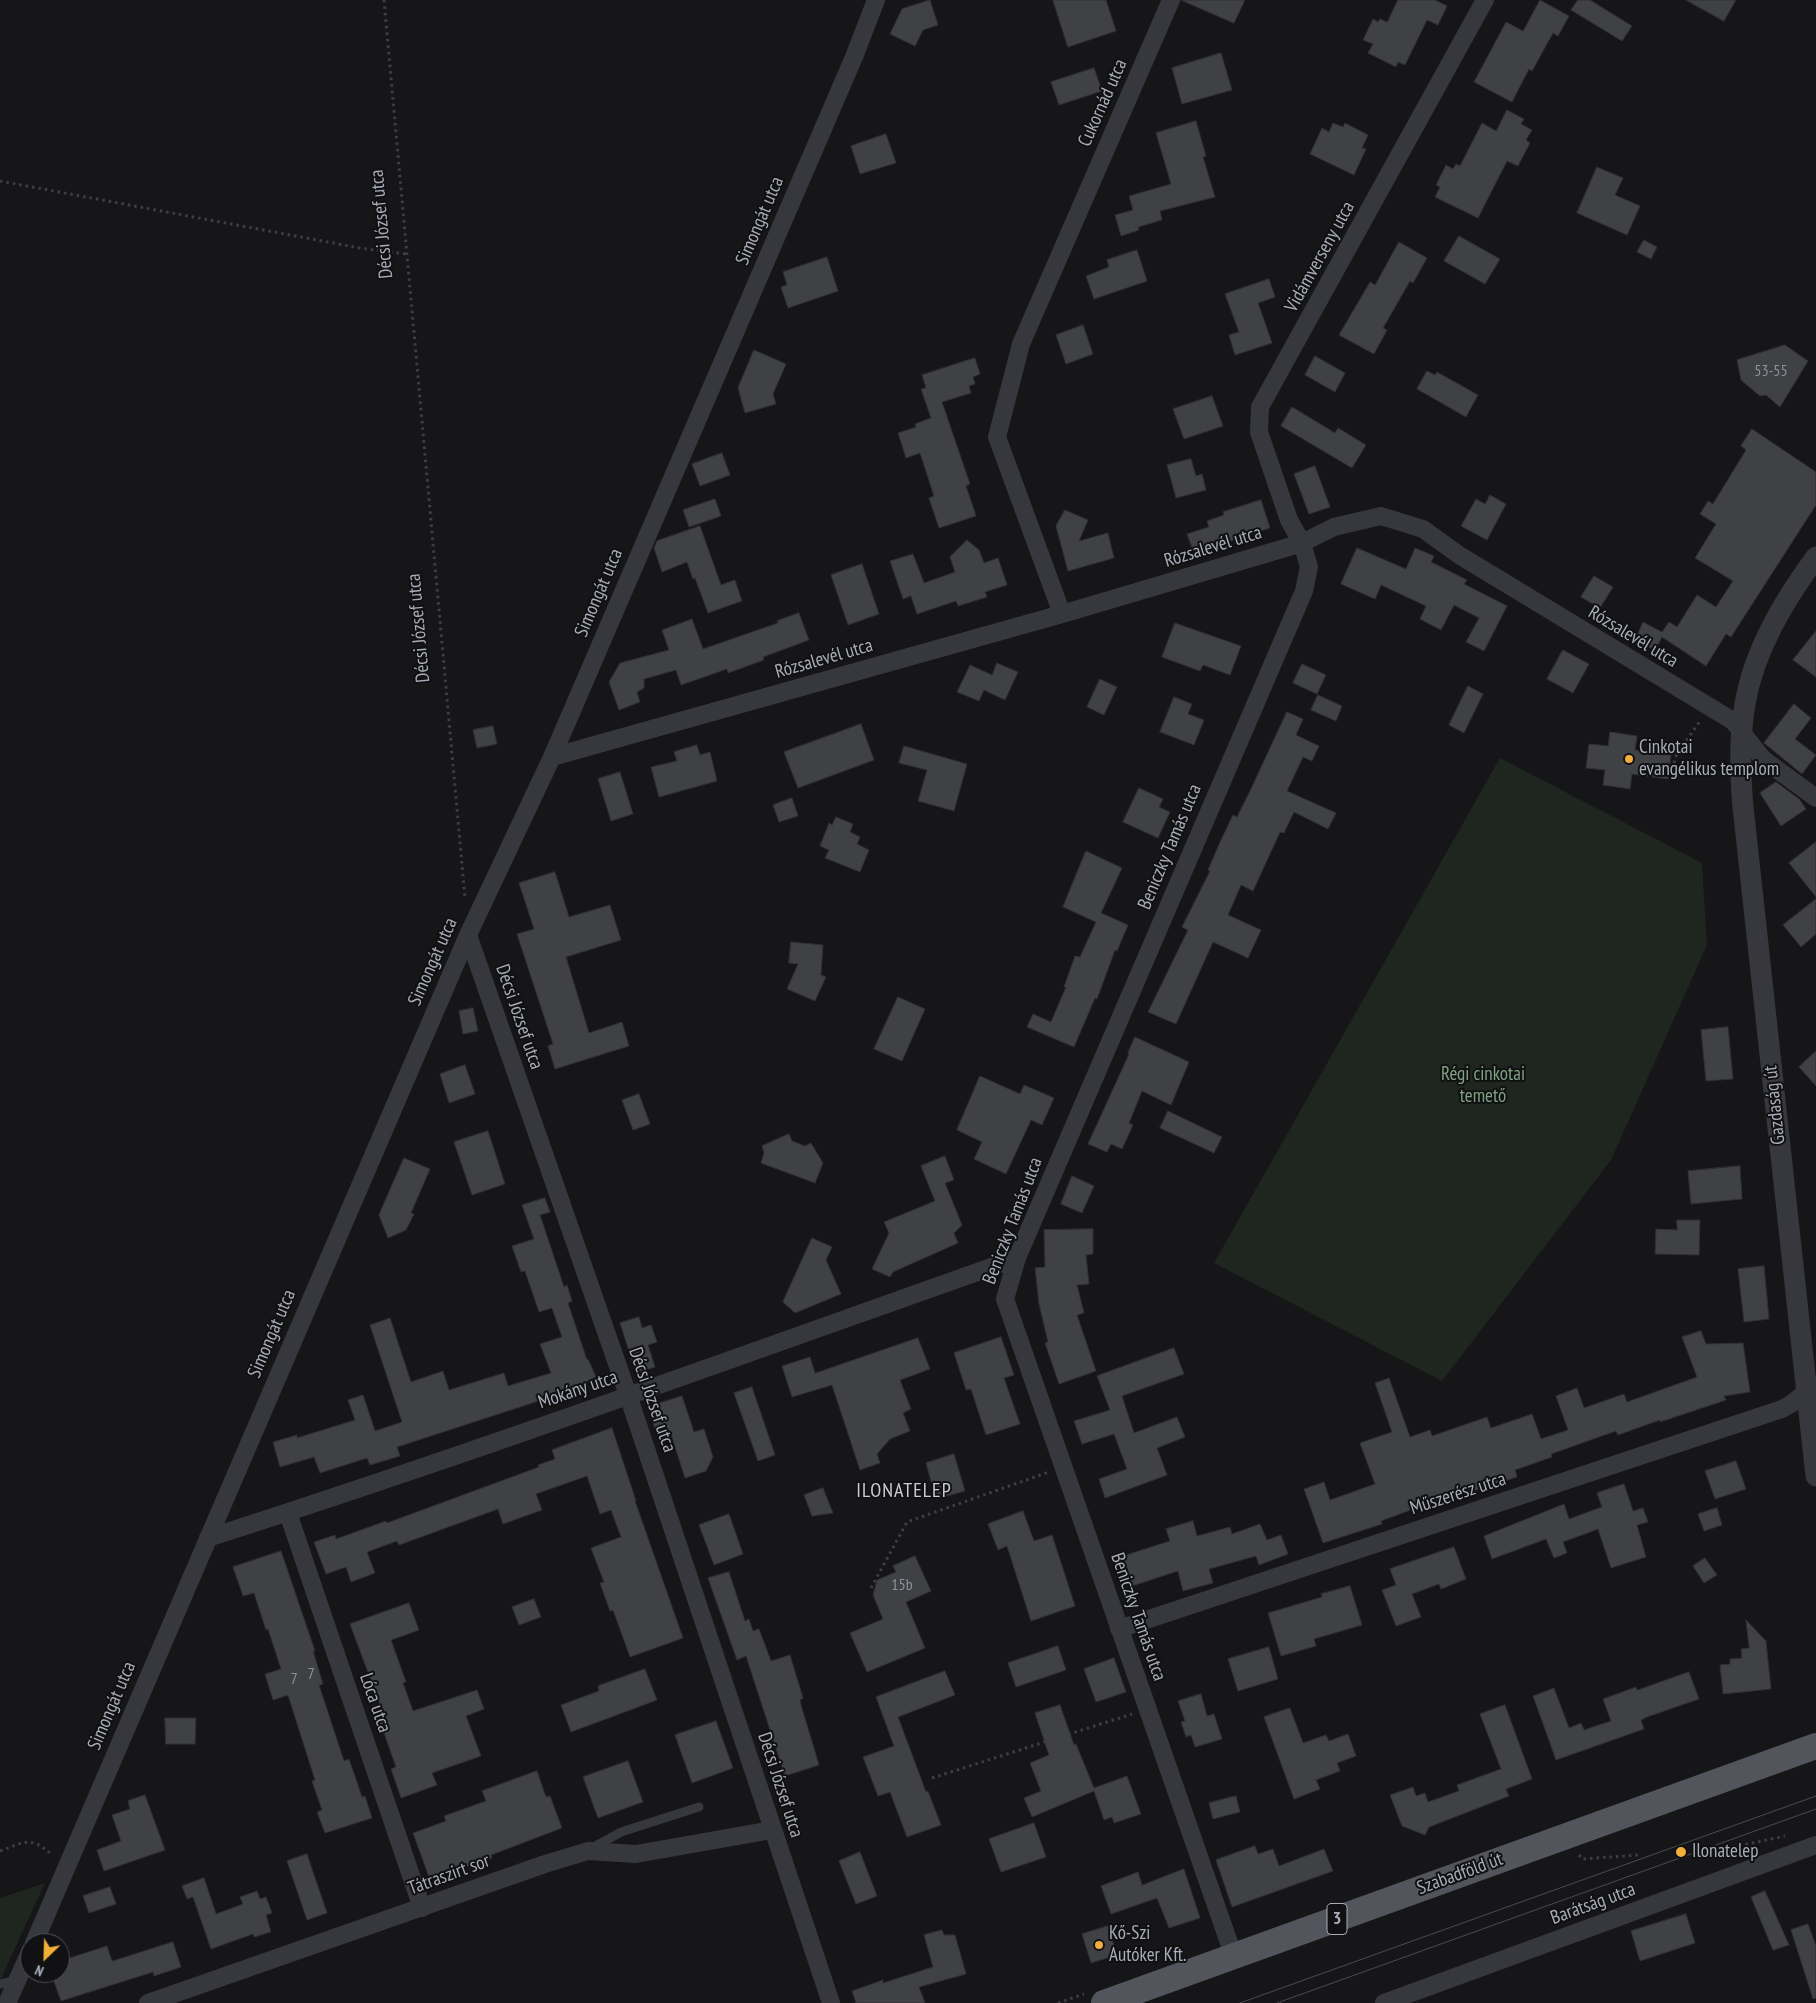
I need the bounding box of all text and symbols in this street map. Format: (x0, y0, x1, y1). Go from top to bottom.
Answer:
street label: Cukornád utca (1074, 56, 1132, 150)
street label: Décsi József utca (366, 169, 398, 279)
street label: Simongát utca (731, 173, 789, 269)
street label: Vidámverseny utca (1280, 198, 1360, 316)
house number: 53-55 (1754, 361, 1788, 381)
street label: Rózsalevél utca (1162, 521, 1264, 573)
street label: Simongát utca (570, 545, 628, 641)
street label: Décsi József utca (403, 573, 435, 683)
street label: Rózsalevél utca (1584, 601, 1682, 673)
street label: Rózsalevél utca (773, 634, 875, 684)
place label: Cinkotai evangélikus templom (1639, 737, 1779, 781)
marker: Cinkotai evangélikus templom (1623, 753, 1635, 765)
street label: Beniczky Tamás utca (1133, 781, 1207, 913)
street label: Simongát utca (403, 914, 463, 1010)
street label: Décsi József utca (490, 962, 548, 1072)
park label: Régi cinkotai temető (1441, 1064, 1525, 1108)
street label: Gazdaság út (1760, 1064, 1790, 1146)
street label: Beniczky Tamás utca (978, 1154, 1048, 1288)
street label: Simongát utca (243, 1286, 301, 1382)
street label: Décsi József utca (623, 1345, 681, 1455)
street label: Mokány utca (535, 1366, 621, 1414)
street label: Műszerész utca (1407, 1468, 1509, 1520)
district label: ILONATELEP (855, 1479, 953, 1503)
street label: Beniczky Tamás utca (1105, 1550, 1171, 1684)
house number: 15b (891, 1575, 913, 1595)
street label: Simongát utca (83, 1658, 141, 1754)
house number: 7 (307, 1664, 315, 1684)
house number: 7 (290, 1669, 298, 1689)
street label: Lóca utca (354, 1670, 396, 1736)
street label: Décsi József utca (752, 1730, 808, 1840)
place label: Ilonatelep (1692, 1841, 1758, 1863)
marker: Ilonatelep (1674, 1845, 1688, 1859)
street label: Szabadföld út (1414, 1848, 1506, 1900)
street label: Tátraszirt sor (405, 1850, 493, 1900)
street label: Barátság utca (1548, 1878, 1638, 1930)
road number: 3 (1327, 1904, 1347, 1935)
place label: Kő-Szi Autóker Kft. (1109, 1923, 1186, 1967)
north arrow (20, 1933, 70, 1983)
marker: Kő-Szi Autóker Kft. (1093, 1939, 1105, 1951)
text: N (32, 1961, 46, 1981)

